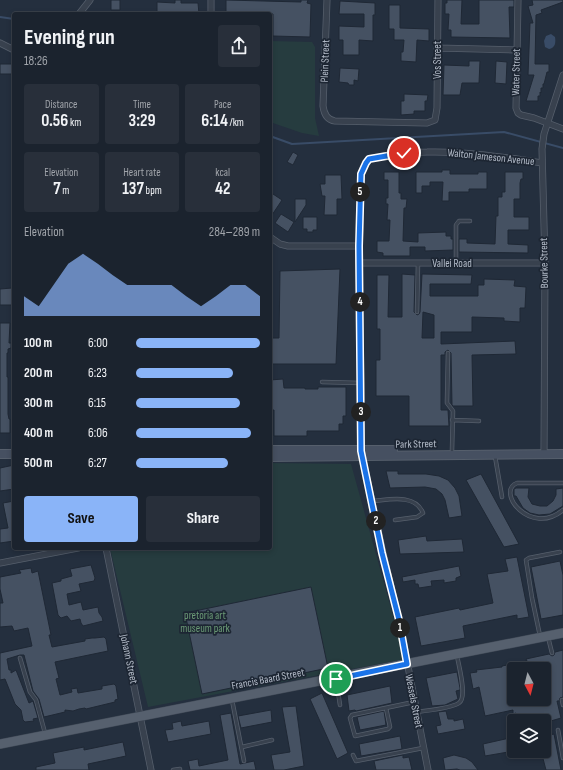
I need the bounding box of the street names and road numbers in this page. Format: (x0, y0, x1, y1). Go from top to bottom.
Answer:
street label: Plein Street (318, 39, 332, 83)
street label: Vos Street (431, 40, 444, 79)
street label: Water Street (509, 48, 523, 96)
street label: Walton Jameson Avenue (447, 146, 535, 168)
street label: Bourke Street (537, 237, 551, 288)
street label: Vallei Road (432, 257, 472, 270)
street label: Park Street (395, 437, 437, 451)
street label: Johann Street (117, 632, 141, 686)
street label: Francis Baard Street (230, 665, 306, 692)
street label: Wessels Street (402, 673, 426, 730)

